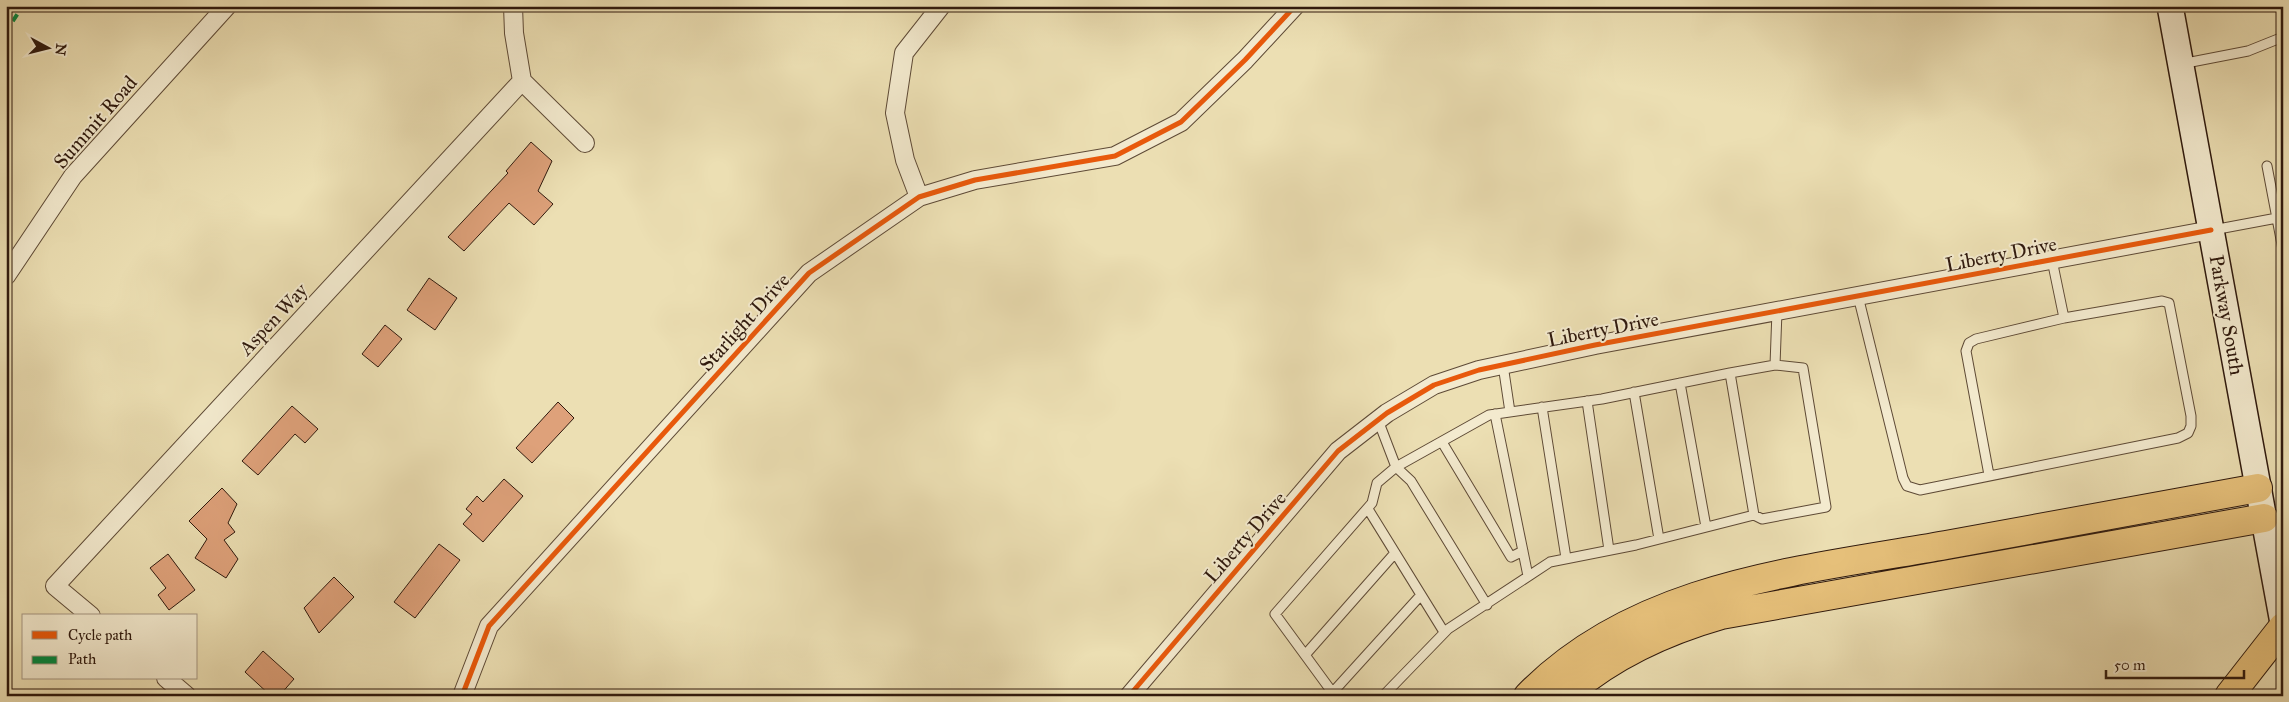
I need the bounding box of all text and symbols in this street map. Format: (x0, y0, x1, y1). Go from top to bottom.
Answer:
north arrow (22, 22, 72, 72)
text: N (51, 43, 70, 57)
street label: Summit Road (48, 71, 142, 173)
street label: Liberty Drive (1943, 231, 2059, 277)
street label: Parkway South (2205, 253, 2249, 377)
street label: Starlight Drive (694, 268, 795, 377)
street label: Aspen Way (233, 278, 313, 361)
street label: Liberty Drive (1545, 306, 1661, 352)
street label: Liberty Drive (1199, 487, 1291, 587)
legend (22, 614, 198, 680)
text: Cycle path (68, 626, 133, 644)
scale bar (2106, 647, 2244, 679)
text: Path (68, 650, 97, 668)
text: 50 m (2114, 656, 2146, 674)

